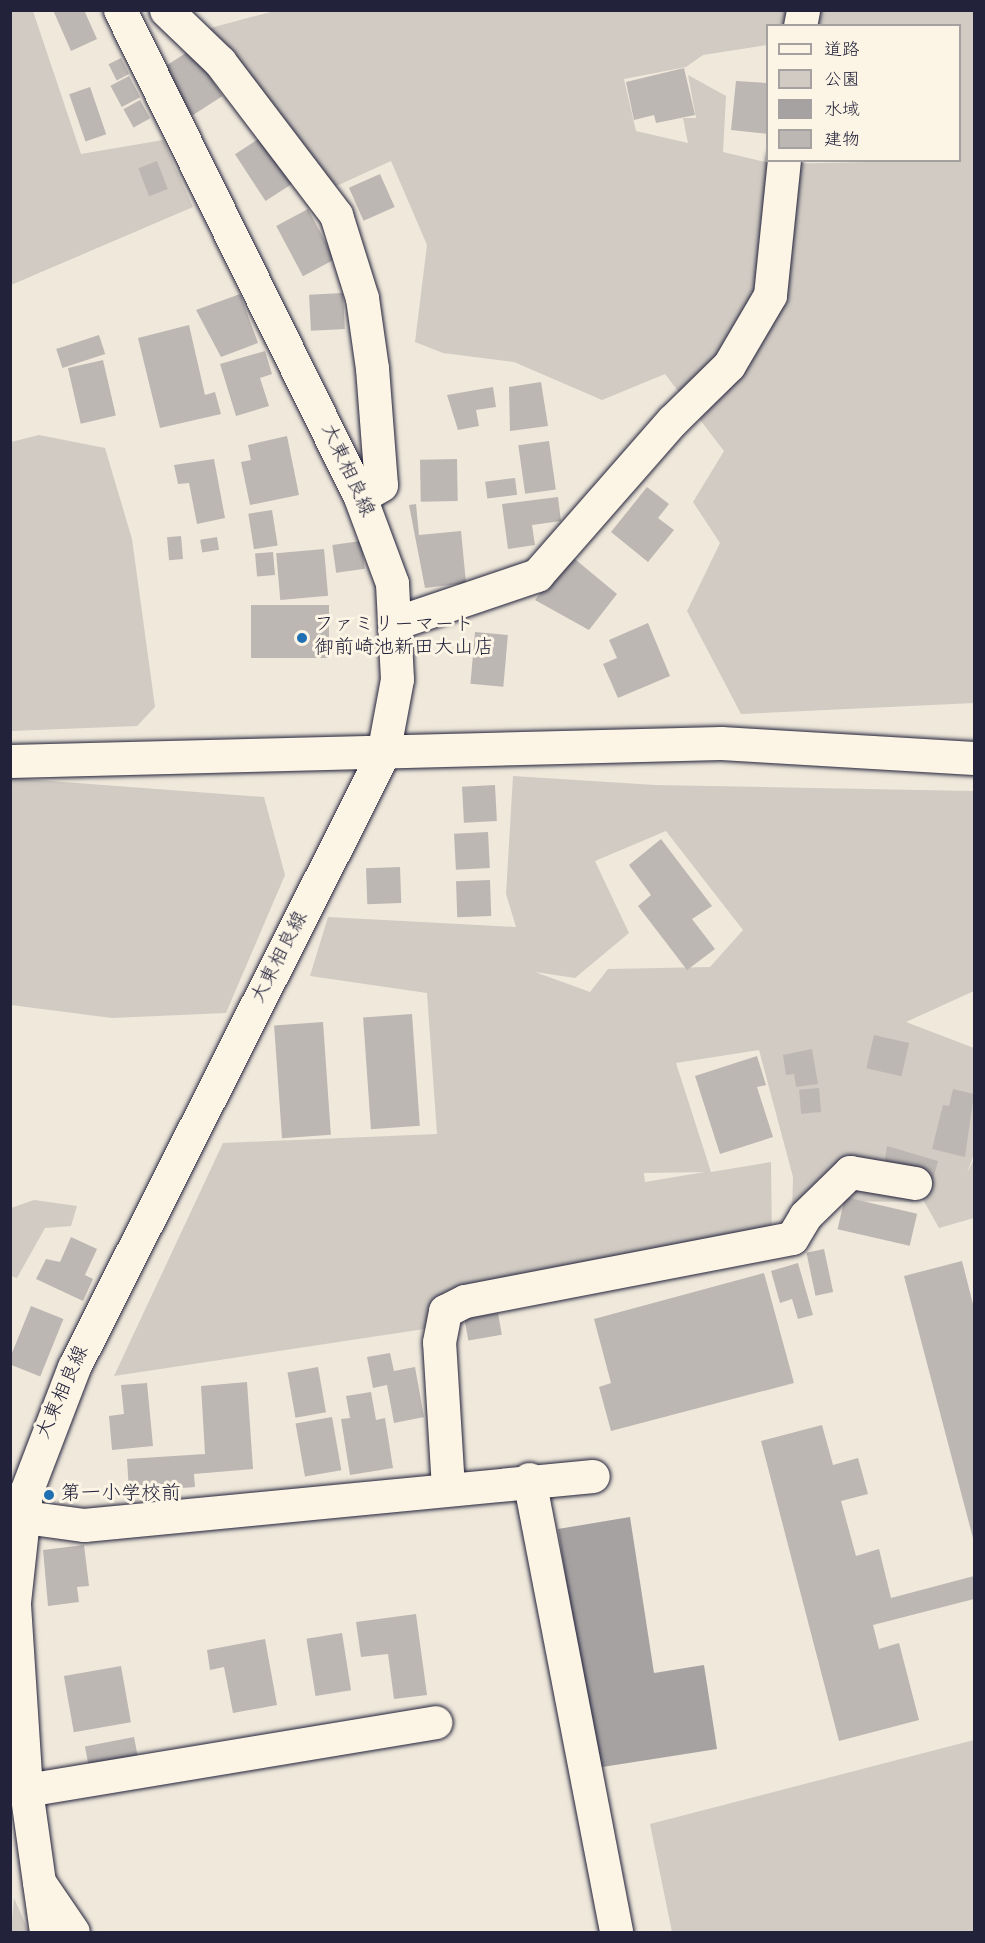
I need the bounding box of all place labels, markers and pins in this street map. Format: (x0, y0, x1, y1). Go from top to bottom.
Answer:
place label: ファミリーマート 御前崎池新田大山店 (314, 614, 494, 661)
marker: ファミリーマート 御前崎池新田大山店 (295, 631, 309, 645)
place label: 第一小学校前 (61, 1483, 181, 1507)
marker: 第一小学校前 (42, 1488, 56, 1502)

